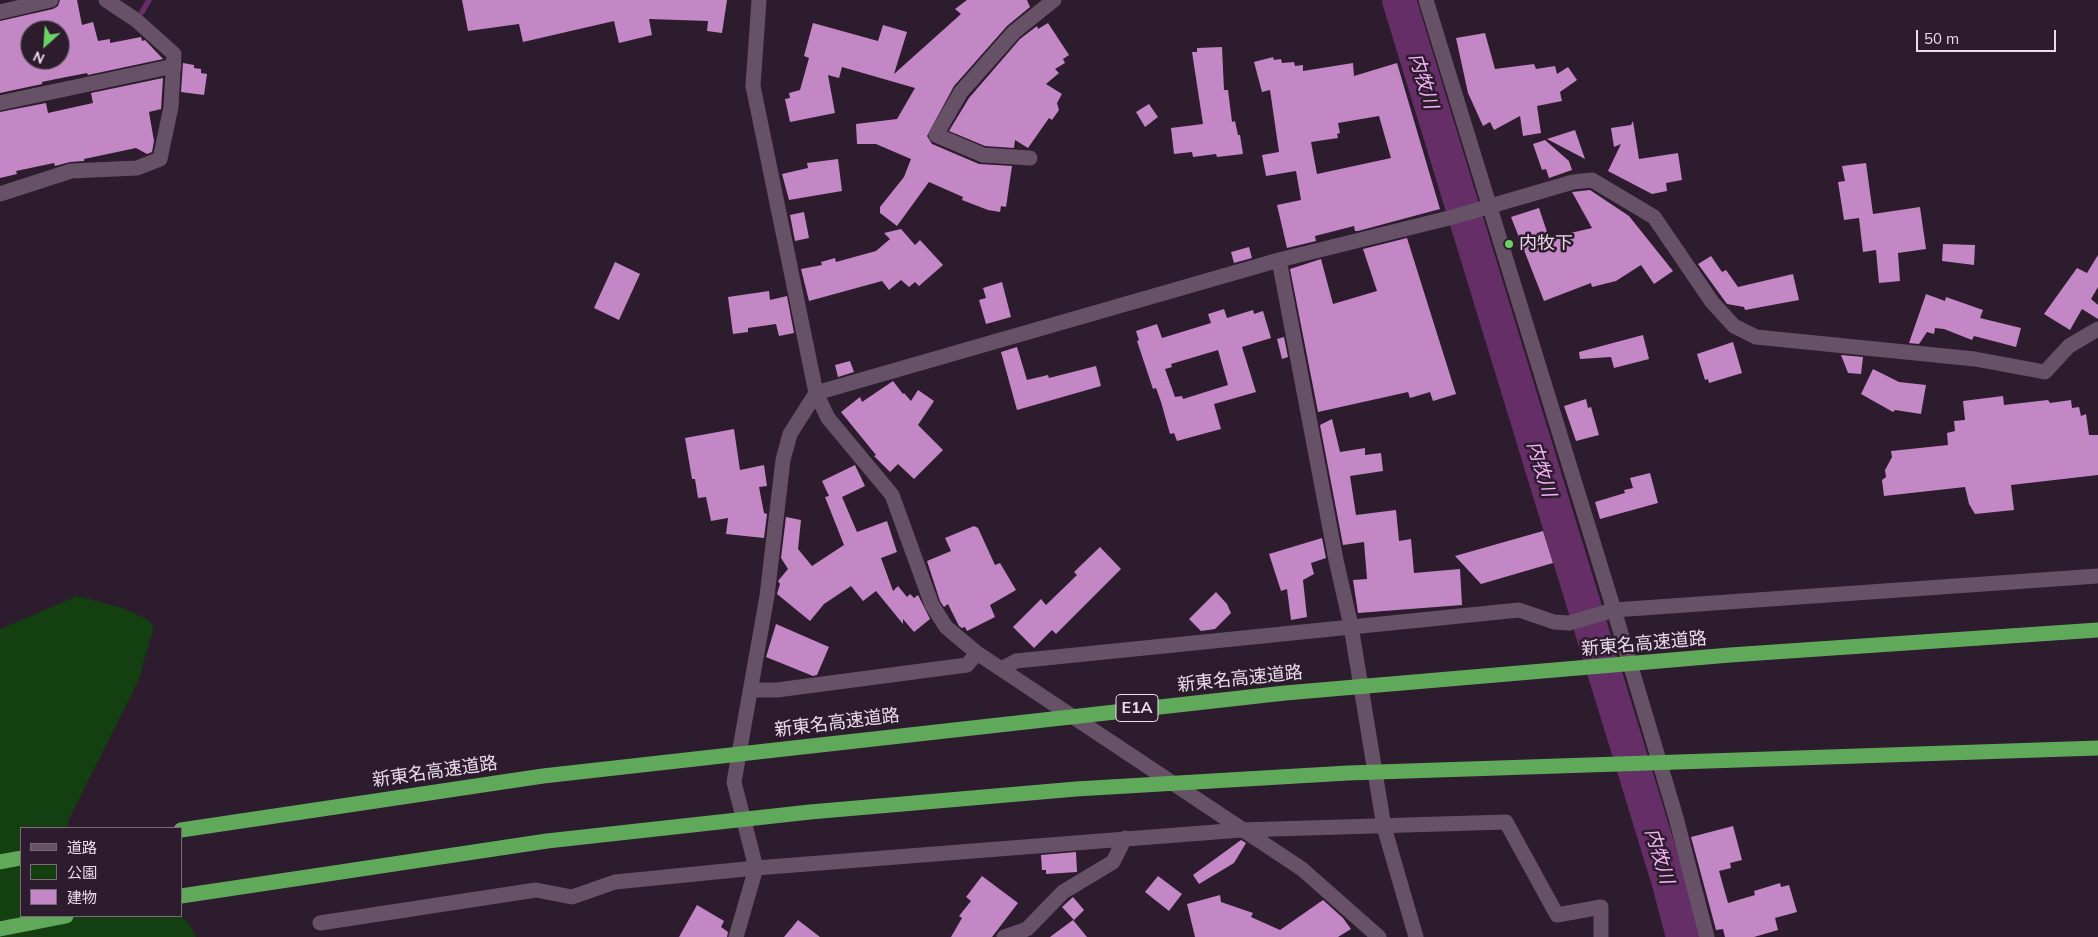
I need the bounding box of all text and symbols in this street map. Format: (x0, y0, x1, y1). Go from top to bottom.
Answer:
north arrow (20, 20, 70, 70)
scale bar (1918, 20, 2058, 52)
text: 50 m (1924, 29, 1959, 48)
text: N (30, 47, 48, 68)
water label: 内牧川 (1404, 50, 1442, 112)
place label: 内牧下 (1519, 233, 1573, 255)
marker: 内牧下 (1503, 238, 1515, 250)
water label: 内牧川 (1522, 438, 1560, 500)
street label: 新東名高速道路 (1580, 628, 1708, 660)
street label: 新東名高速道路 (1176, 662, 1304, 696)
road number: E1A (1116, 694, 1158, 721)
street label: 新東名高速道路 (773, 705, 901, 741)
street label: 新東名高速道路 (371, 753, 499, 791)
water label: 内牧川 (1640, 825, 1678, 887)
legend (20, 827, 182, 917)
text: 道路 (67, 838, 97, 857)
text: 公園 (67, 863, 97, 882)
text: 建物 (67, 888, 97, 907)

